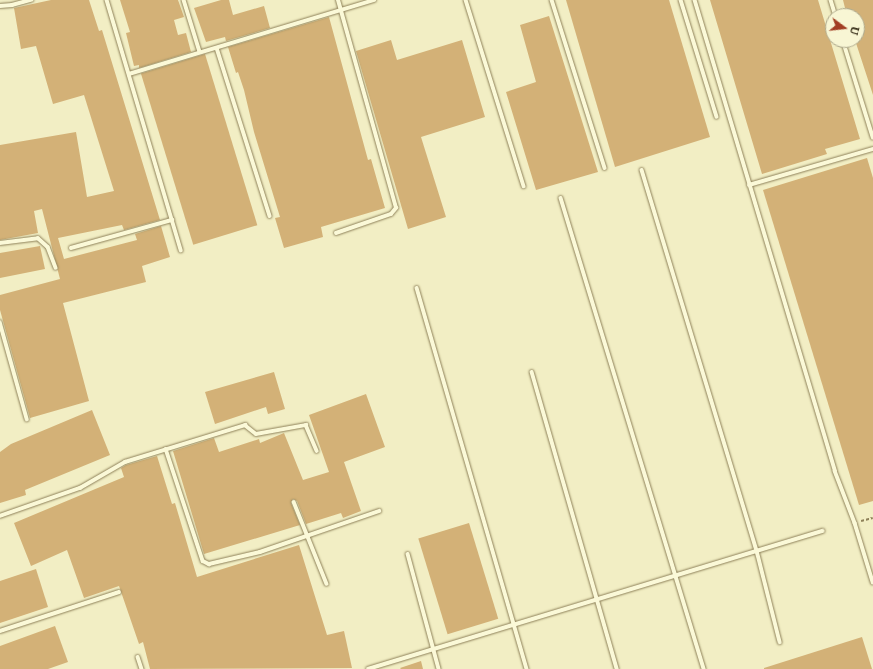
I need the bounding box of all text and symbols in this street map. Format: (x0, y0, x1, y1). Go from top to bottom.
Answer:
north arrow (825, 8, 865, 48)
text: U (847, 25, 864, 37)

